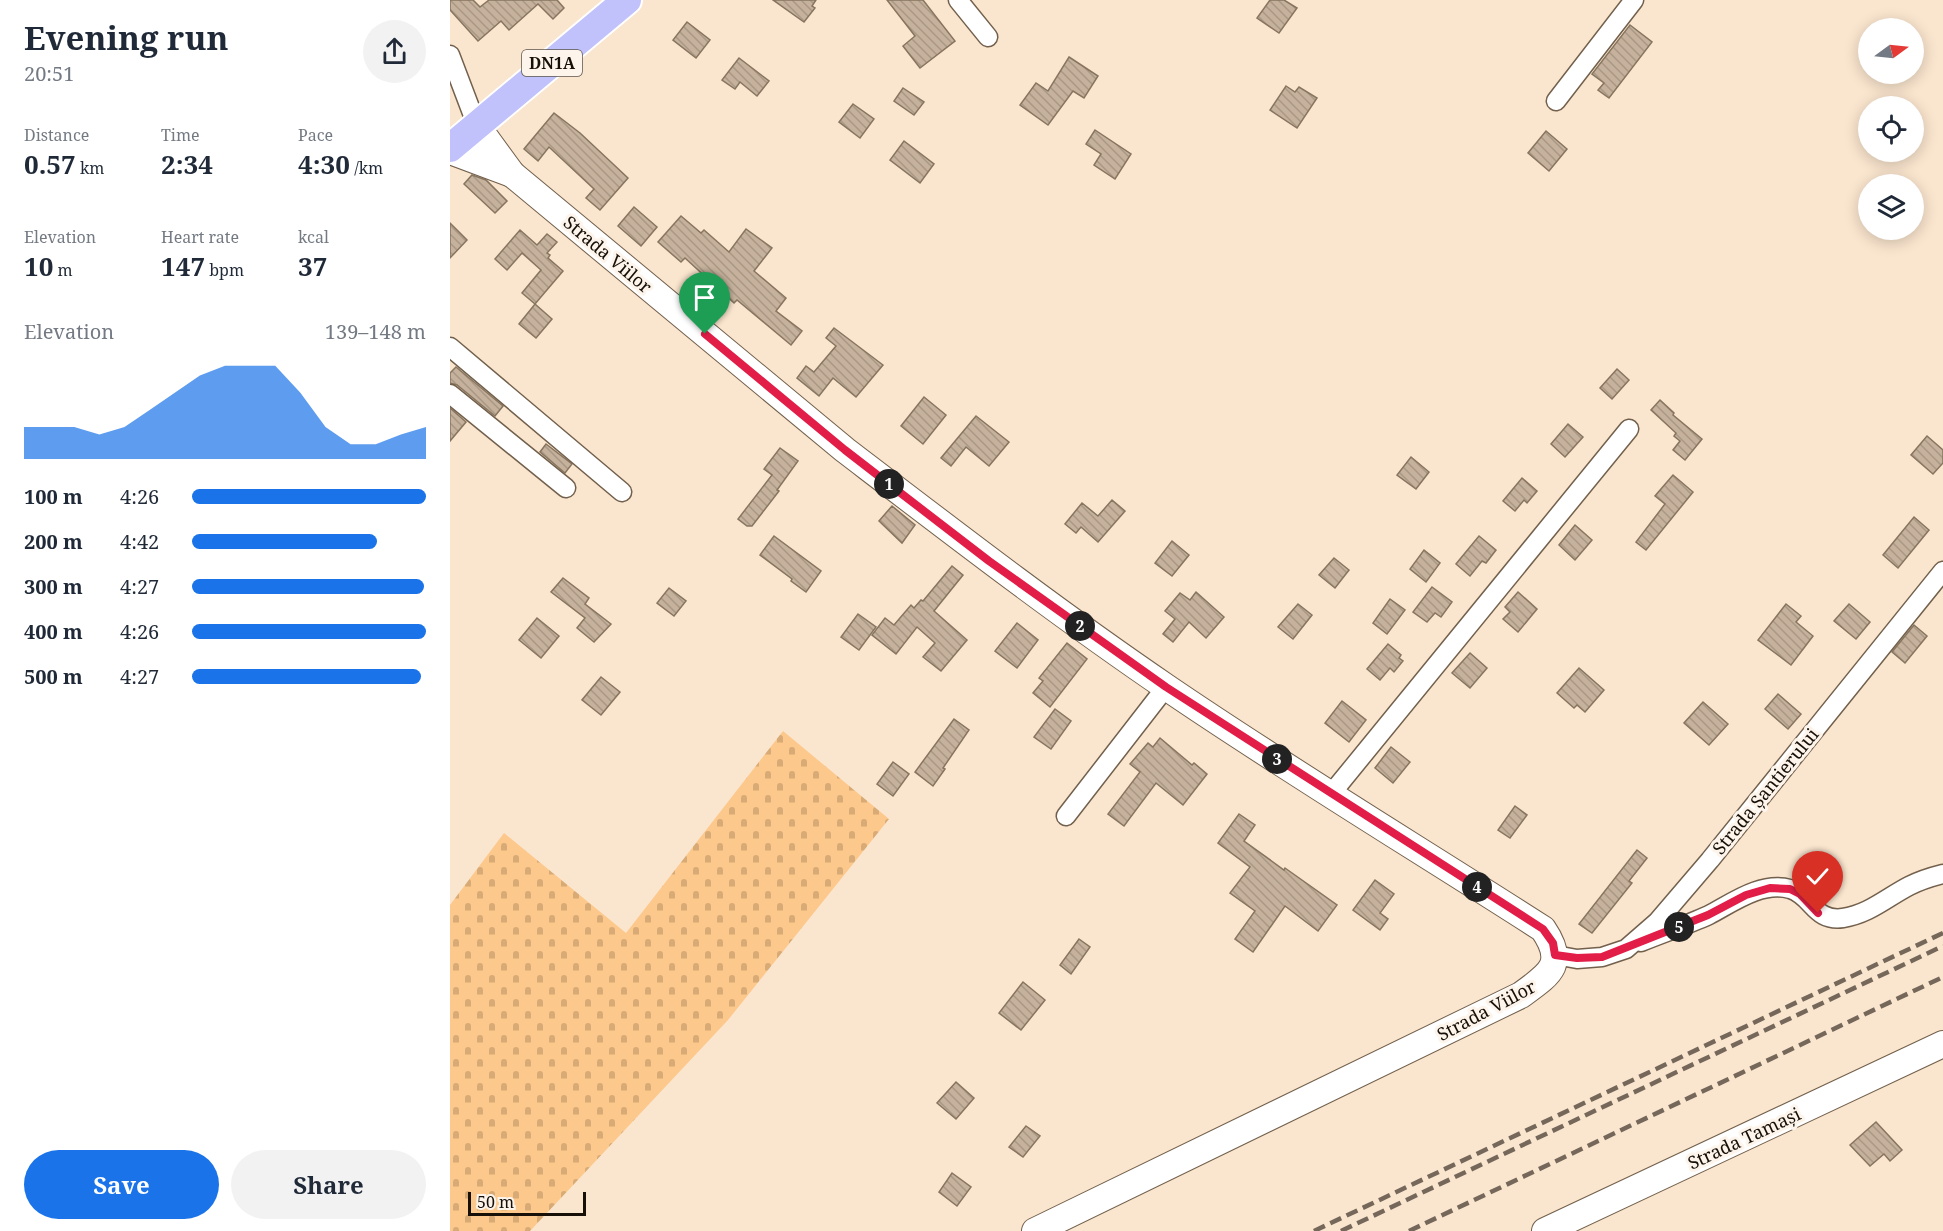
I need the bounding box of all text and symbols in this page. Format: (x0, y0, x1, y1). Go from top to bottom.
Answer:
text: Evening run (24, 15, 228, 60)
north arrow (1858, 18, 1924, 84)
map controls (1858, 18, 1924, 240)
button: share (363, 20, 426, 83)
road number: DN1A (522, 50, 582, 76)
text: 20:51 (24, 60, 74, 87)
button: locate (1858, 96, 1924, 162)
text: Distance (24, 124, 89, 146)
text: Time (161, 124, 200, 146)
text: Pace (298, 124, 333, 146)
text: 0.57 (24, 146, 76, 182)
text: 2:34 (161, 146, 213, 182)
text: 4:30 (298, 146, 350, 182)
text: km (76, 157, 104, 179)
text: /km (350, 157, 383, 179)
button: layers (1858, 174, 1924, 240)
street label: Strada Viilor (559, 210, 658, 298)
text: Elevation (24, 226, 96, 248)
text: Heart rate (161, 226, 239, 248)
text: kcal (298, 226, 329, 248)
text: 10 (24, 248, 53, 284)
text: 147 (161, 248, 205, 284)
text: 37 (298, 248, 327, 284)
text: m (53, 259, 73, 281)
text: bpm (205, 259, 244, 281)
pin (679, 272, 730, 334)
icon: arrive (688, 281, 721, 314)
text: Elevation (24, 318, 114, 345)
text: 139–148 m (325, 318, 426, 345)
pin: 1 (874, 469, 904, 499)
text: 1 (884, 473, 894, 495)
text: 100 m (24, 483, 83, 510)
text: 4:26 (120, 483, 159, 510)
text: 200 m (24, 528, 83, 555)
text: 4:42 (120, 528, 159, 555)
text: 300 m (24, 573, 83, 600)
text: 4:27 (120, 573, 159, 600)
pin: 2 (1065, 611, 1095, 641)
text: 2 (1075, 615, 1085, 637)
text: 400 m (24, 618, 83, 645)
text: 4:26 (120, 618, 159, 645)
text: 500 m (24, 663, 83, 690)
text: 4:27 (120, 663, 159, 690)
street label: Strada Șantierului (1707, 723, 1824, 859)
pin: 3 (1262, 744, 1292, 774)
text: 3 (1272, 748, 1282, 770)
pin (1792, 851, 1843, 913)
icon: check (1801, 860, 1834, 893)
pin: 4 (1462, 872, 1492, 902)
text: 4 (1472, 876, 1482, 898)
pin: 5 (1664, 912, 1694, 942)
text: 5 (1674, 916, 1684, 938)
street label: Strada Viilor (1433, 974, 1540, 1046)
street label: Strada Tamași (1684, 1101, 1805, 1175)
button: Save (24, 1150, 219, 1219)
button: Share (231, 1150, 426, 1219)
scale bar (468, 1189, 586, 1216)
text: 50 m (477, 1191, 514, 1213)

